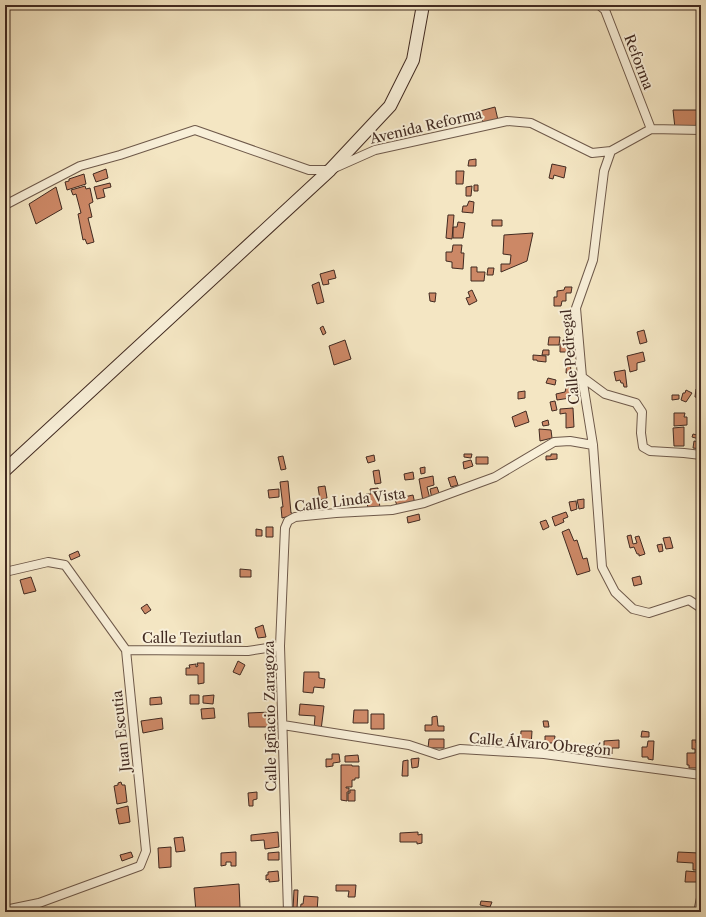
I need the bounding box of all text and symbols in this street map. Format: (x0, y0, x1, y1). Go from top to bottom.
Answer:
street label: Reforma (620, 32, 658, 93)
street label: Avenida Reforma (367, 104, 485, 148)
street label: Calle Pedregal (557, 309, 583, 405)
street label: Calle Linda Vista (293, 484, 407, 516)
street label: Calle Teziutlan (142, 629, 242, 647)
street label: Calle Ignacio Zaragoza (260, 640, 280, 792)
street label: Juan Escutia (108, 689, 134, 775)
street label: Calle Álvaro Obregón (468, 729, 612, 759)

